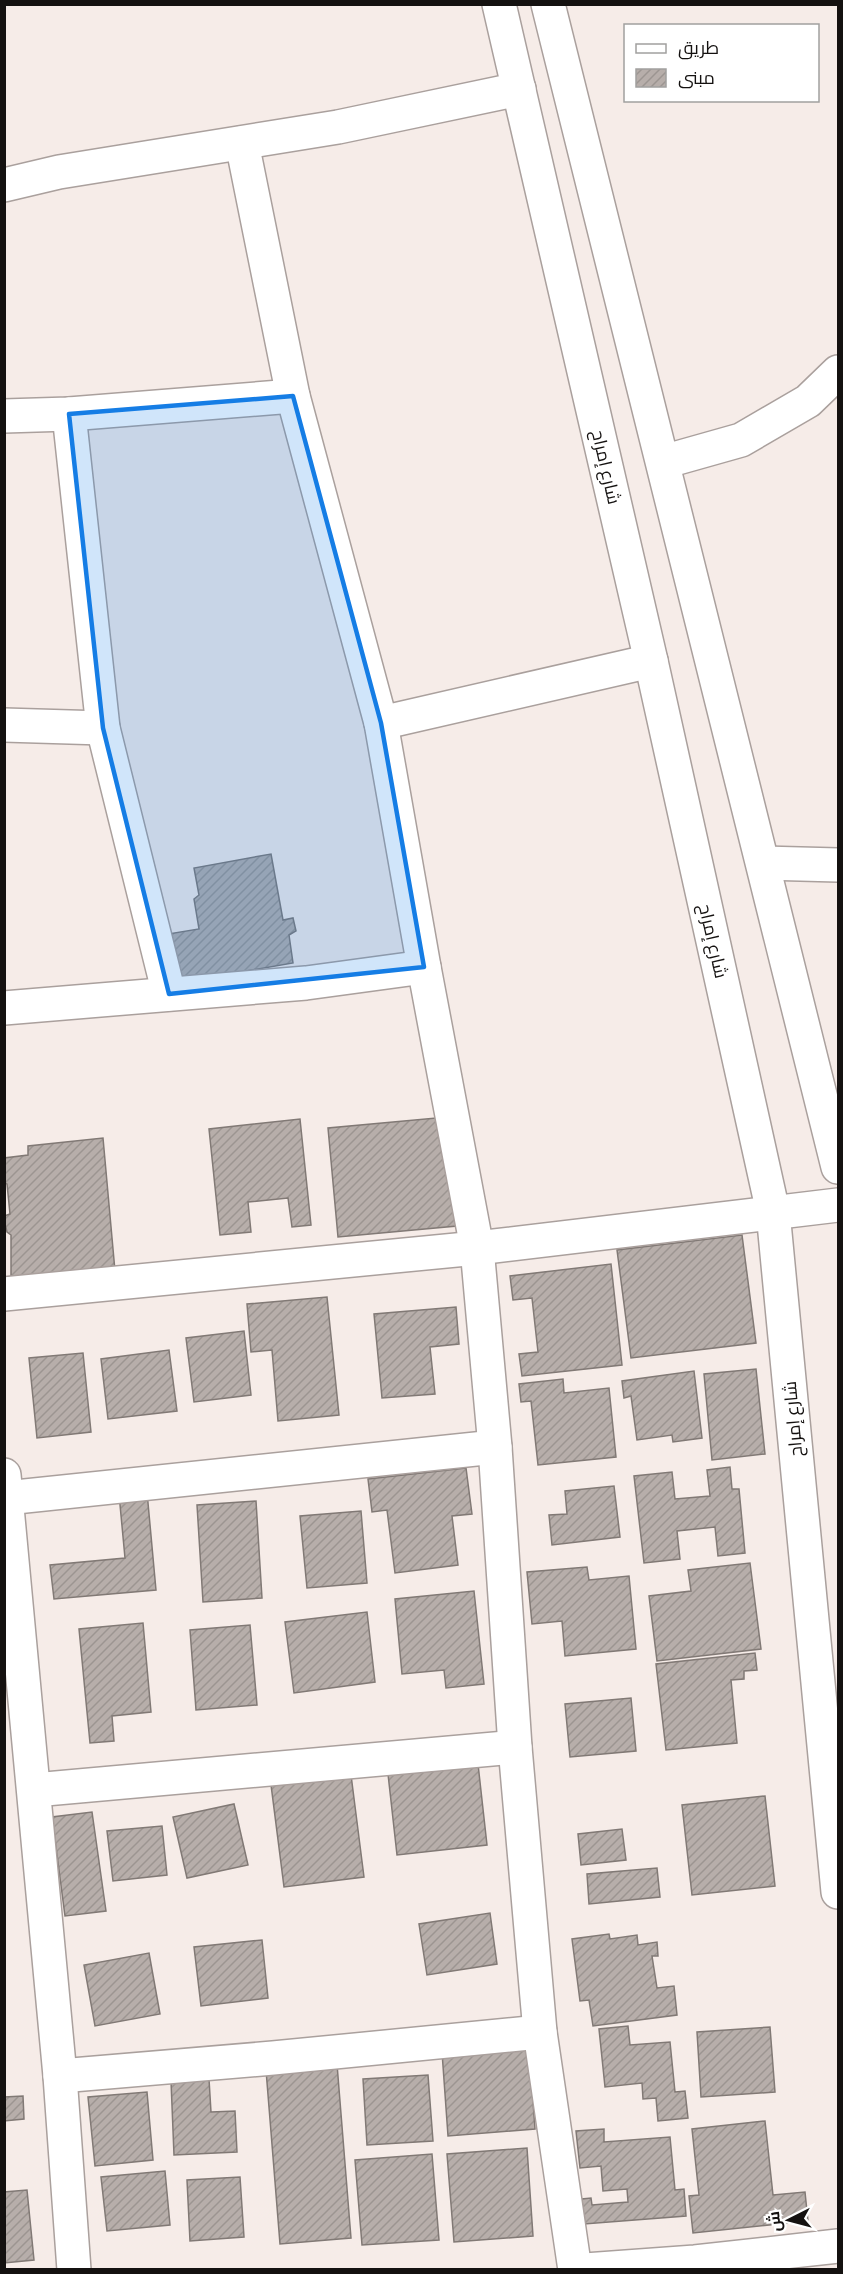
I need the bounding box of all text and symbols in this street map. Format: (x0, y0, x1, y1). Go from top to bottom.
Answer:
legend (624, 24, 819, 102)
text: طريق (678, 37, 719, 60)
text: مبنى (678, 67, 715, 89)
street label: شارع إمراح (586, 428, 625, 507)
street label: شارع إمراح (693, 902, 732, 981)
street label: شارع إمراح (779, 1380, 808, 1458)
north arrow (759, 2190, 819, 2250)
text: ش (764, 2210, 786, 2233)

